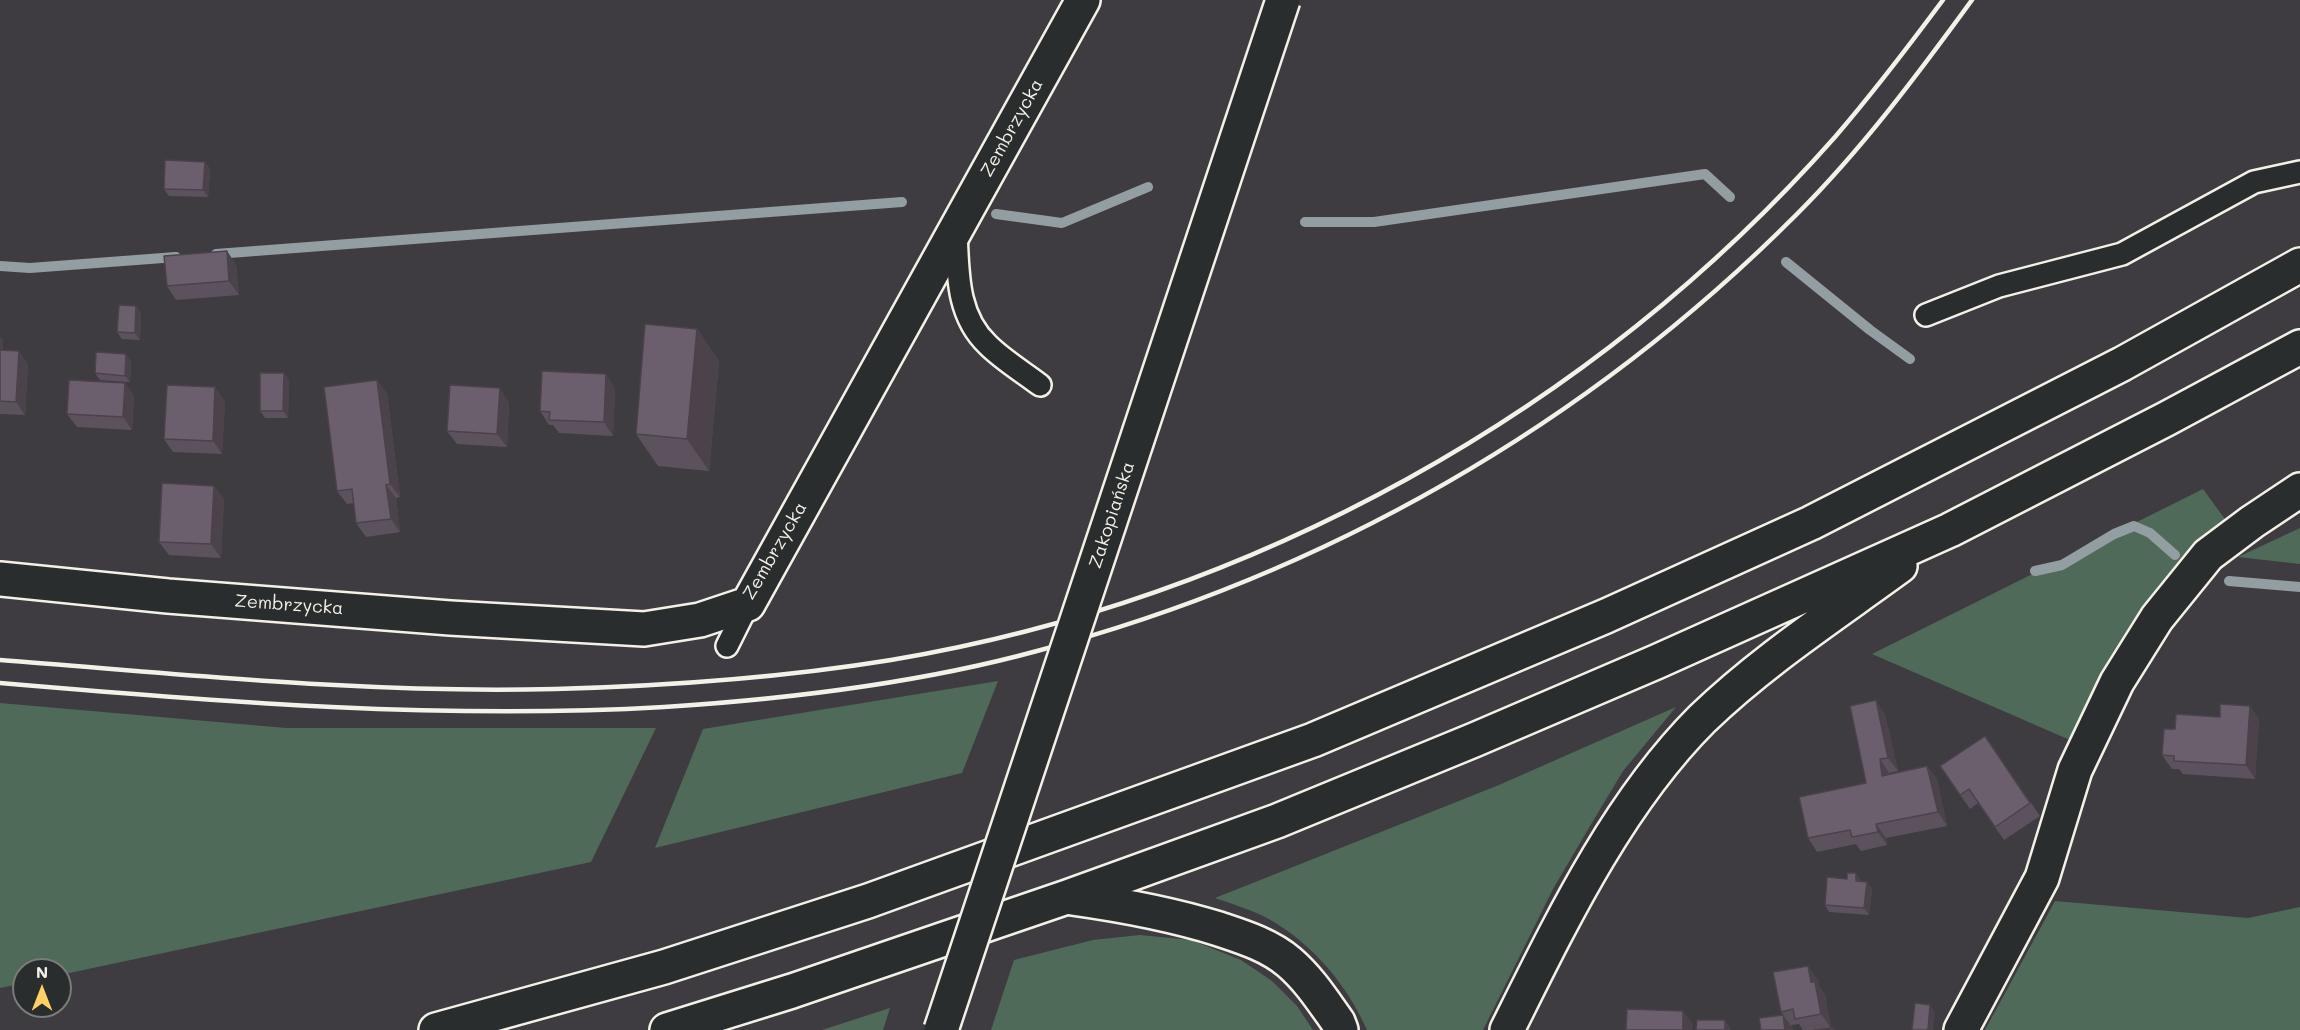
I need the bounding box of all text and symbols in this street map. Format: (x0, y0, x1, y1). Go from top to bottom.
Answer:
street label: Zembrzycka (976, 75, 1048, 181)
street label: Zakopiańska (1085, 459, 1139, 571)
street label: Zembrzycka (738, 498, 812, 604)
street label: Zembrzycka (234, 590, 344, 620)
north arrow (12, 958, 72, 1018)
text: N (36, 961, 48, 982)

